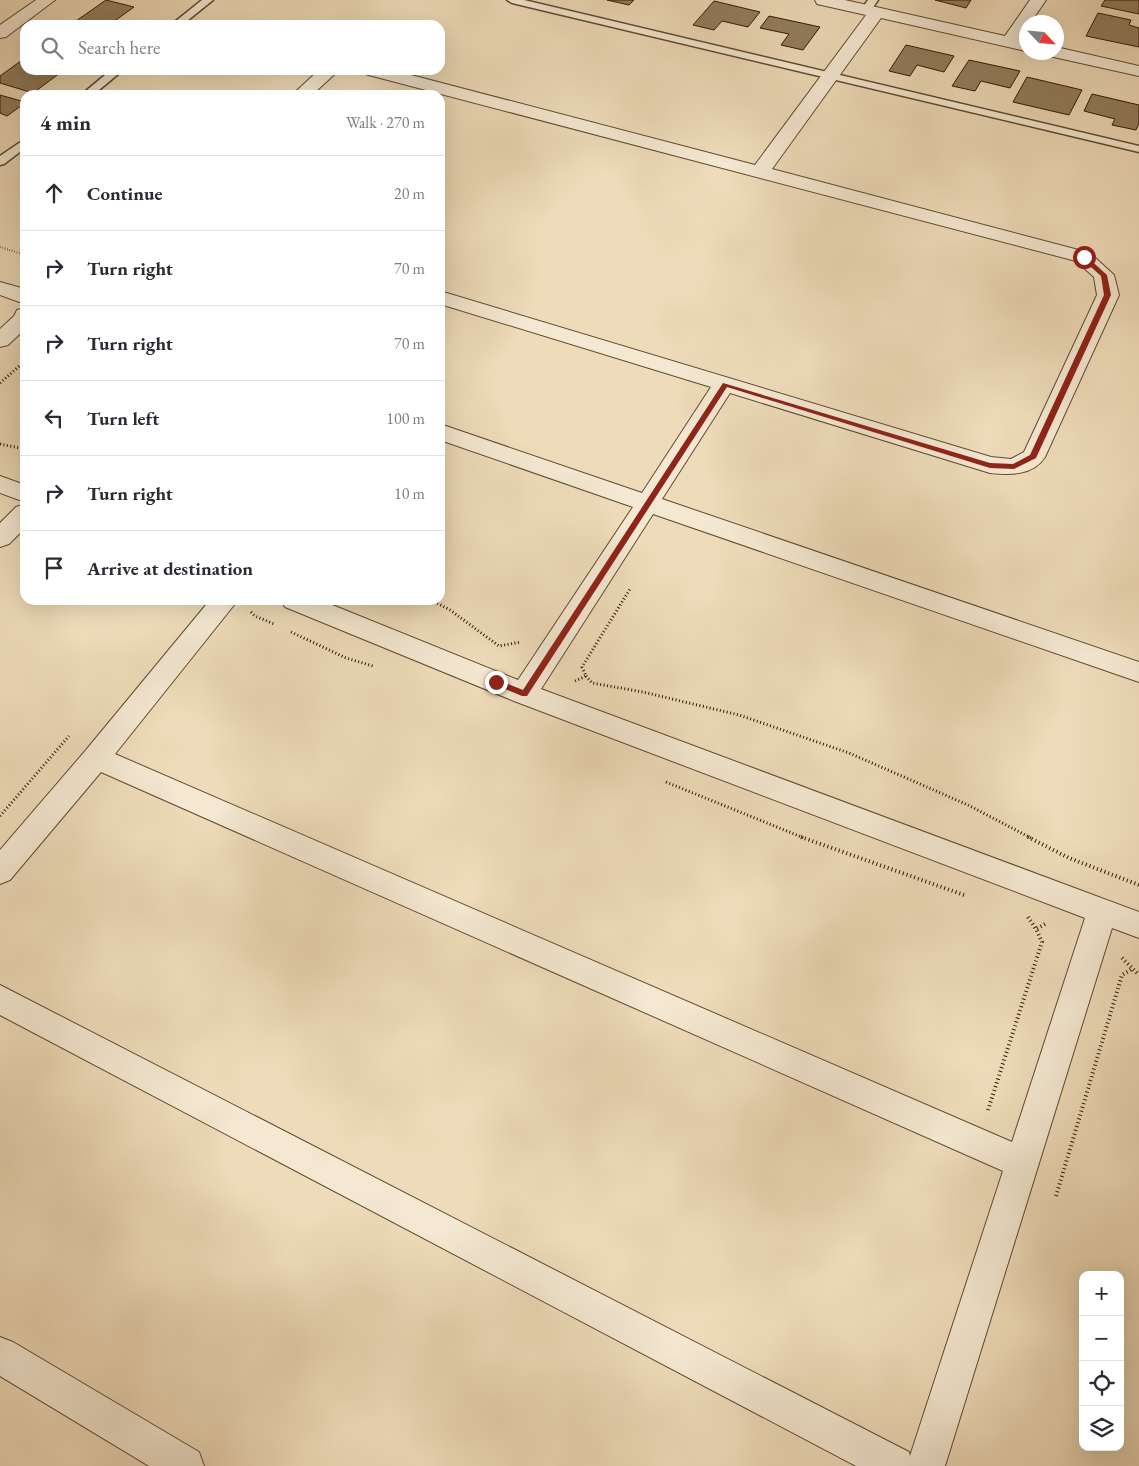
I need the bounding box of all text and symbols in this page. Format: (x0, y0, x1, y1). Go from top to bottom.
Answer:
north arrow (1019, 15, 1064, 60)
search box (20, 20, 445, 75)
icon: search (38, 34, 66, 62)
text: Search here (78, 35, 160, 60)
text: 4 min (40, 109, 91, 136)
text: Walk · 270 m (346, 112, 425, 133)
icon: ahead (40, 179, 68, 207)
text: Continue (87, 181, 162, 206)
text: 20 m (394, 183, 425, 204)
route start (1073, 246, 1096, 269)
icon: right (40, 254, 68, 282)
text: Turn right (87, 256, 173, 281)
text: 70 m (394, 258, 425, 279)
icon: right (40, 329, 68, 357)
text: Turn right (87, 331, 173, 356)
text: 70 m (394, 333, 425, 354)
icon: left (40, 404, 68, 432)
text: Turn left (87, 406, 159, 431)
text: 100 m (386, 408, 425, 429)
icon: right (40, 479, 68, 507)
text: Turn right (87, 481, 173, 506)
text: 10 m (394, 483, 425, 504)
icon: arrive (40, 554, 68, 582)
text: Arrive at destination (87, 556, 253, 581)
route end (485, 671, 508, 694)
map controls (1079, 1271, 1124, 1451)
button: + (1079, 1271, 1124, 1316)
button: − (1079, 1316, 1124, 1361)
button: locate (1079, 1361, 1124, 1406)
button: layers (1079, 1406, 1124, 1451)

